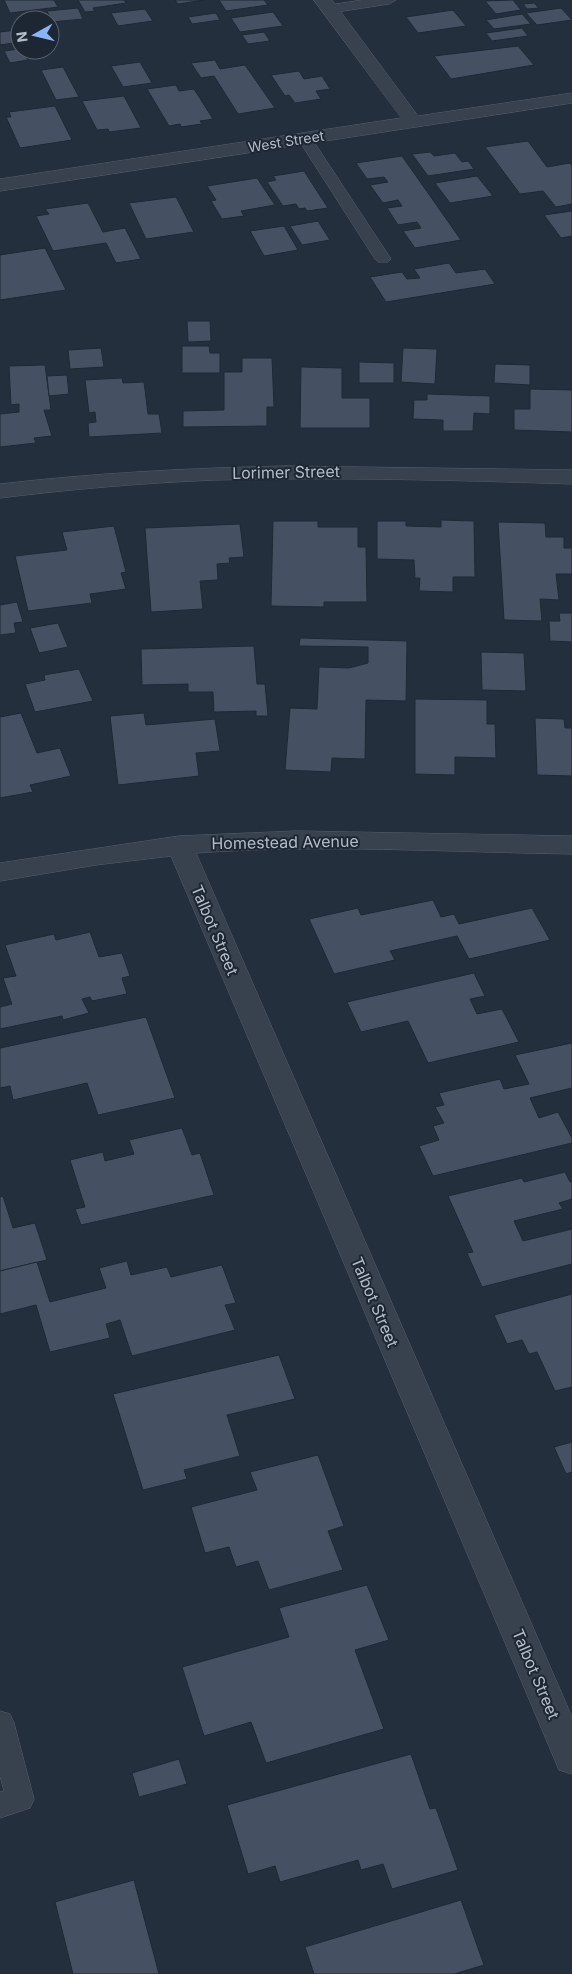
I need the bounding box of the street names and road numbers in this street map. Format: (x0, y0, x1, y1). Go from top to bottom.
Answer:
street label: West Street (247, 127, 326, 155)
street label: Lorimer Street (232, 461, 340, 483)
street label: Homestead Avenue (211, 831, 359, 853)
street label: Talbot Street (187, 882, 243, 978)
street label: Talbot Street (347, 1254, 403, 1350)
street label: Talbot Street (508, 1626, 564, 1722)

